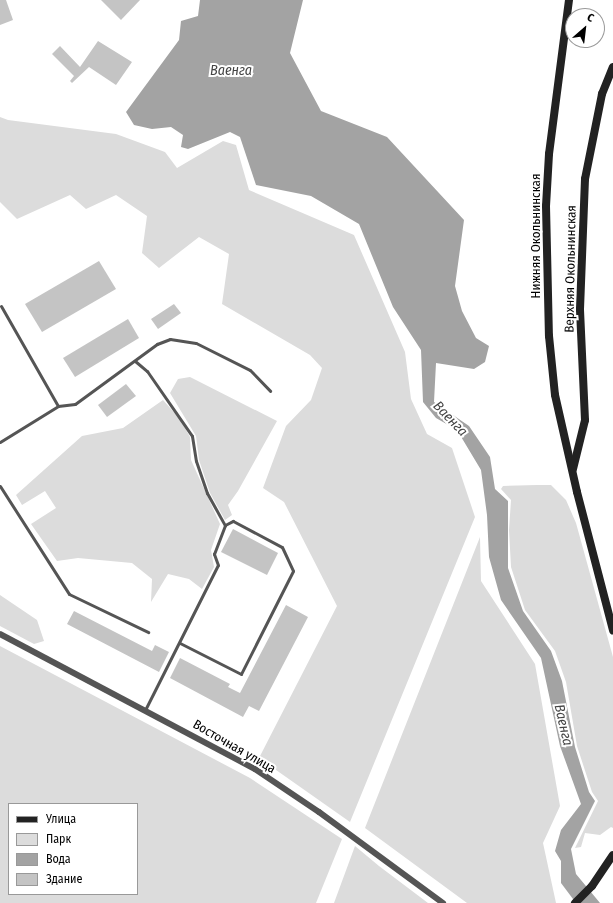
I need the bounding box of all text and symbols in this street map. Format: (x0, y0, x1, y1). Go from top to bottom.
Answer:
north arrow (565, 8, 605, 48)
text: С (585, 11, 596, 25)
water label: Ваенга (210, 63, 252, 79)
street label: Нижняя Окольнинская (528, 174, 544, 298)
street label: Верхняя Окольнинская (562, 205, 580, 333)
water label: Ваенга (429, 398, 471, 440)
water label: Ваенга (550, 703, 576, 747)
street label: Восточная улица (190, 717, 278, 777)
legend (8, 803, 138, 895)
text: Улица (46, 812, 76, 826)
text: Парк (46, 832, 71, 846)
text: Вода (46, 852, 71, 866)
text: Здание (46, 872, 82, 886)

